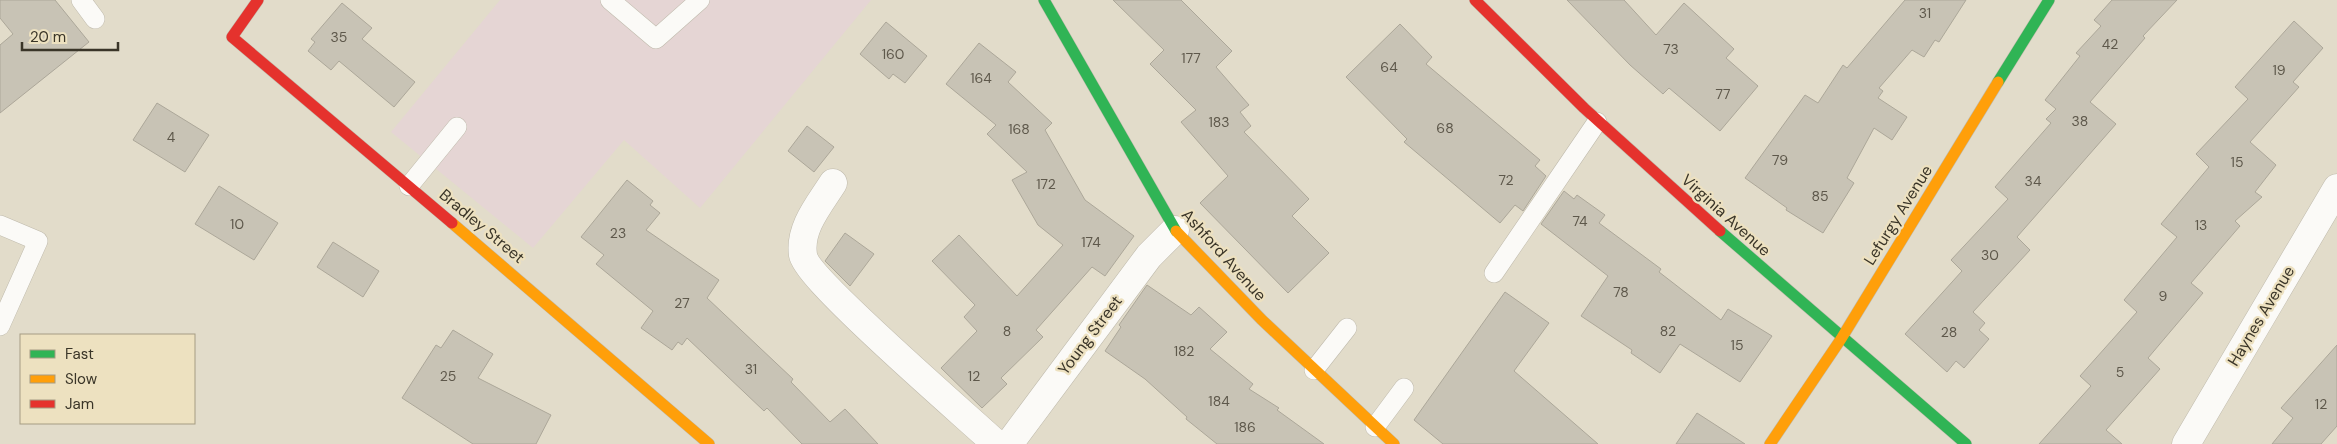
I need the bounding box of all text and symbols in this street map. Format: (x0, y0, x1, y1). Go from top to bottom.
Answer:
house number: 31 (1919, 4, 1931, 22)
scale bar (22, 20, 119, 52)
text: 20 m (30, 27, 66, 47)
house number: 35 (331, 28, 347, 46)
house number: 42 (2102, 35, 2118, 53)
house number: 73 (1663, 40, 1679, 58)
house number: 160 (882, 45, 904, 63)
house number: 177 (1181, 49, 1201, 67)
house number: 64 (1380, 58, 1398, 76)
house number: 19 (2272, 61, 2286, 79)
house number: 164 (970, 69, 992, 87)
house number: 77 (1716, 85, 1730, 103)
house number: 38 (2072, 112, 2088, 130)
house number: 183 (1208, 113, 1230, 131)
house number: 68 (1436, 119, 1454, 137)
house number: 168 (1008, 120, 1030, 138)
house number: 4 (167, 128, 176, 146)
house number: 79 (1772, 151, 1788, 169)
house number: 15 (2231, 153, 2243, 171)
street label: Lefurgy Avenue (1859, 161, 1937, 269)
street label: Virginia Avenue (1677, 169, 1775, 261)
house number: 72 (1498, 171, 1514, 189)
house number: 34 (2025, 172, 2042, 190)
house number: 172 (1036, 175, 1056, 193)
street label: Bradley Street (435, 184, 529, 268)
house number: 85 (1811, 187, 1829, 205)
street label: Ashford Avenue (1177, 205, 1271, 305)
house number: 74 (1572, 212, 1588, 230)
house number: 10 (230, 215, 244, 233)
house number: 13 (2195, 216, 2207, 234)
house number: 23 (610, 224, 626, 242)
house number: 174 (1081, 233, 1101, 251)
house number: 30 (1981, 246, 1999, 264)
street label: Haynes Avenue (2223, 262, 2299, 370)
house number: 78 (1613, 283, 1629, 301)
house number: 9 (2159, 287, 2168, 305)
street label: Young Street (1053, 291, 1127, 379)
house number: 27 (674, 294, 690, 312)
house number: 8 (1003, 322, 1011, 340)
house number: 82 (1660, 322, 1676, 340)
house number: 28 (1941, 323, 1957, 341)
legend (20, 334, 195, 424)
house number: 15 (1731, 336, 1743, 354)
house number: 182 (1174, 342, 1194, 360)
text: Fast (65, 344, 94, 364)
house number: 31 (745, 360, 757, 378)
house number: 5 (2116, 363, 2124, 381)
house number: 25 (440, 367, 456, 385)
house number: 12 (968, 367, 980, 385)
text: Slow (65, 369, 98, 389)
house number: 184 (1208, 392, 1230, 410)
text: Jam (65, 394, 94, 414)
house number: 12 (2315, 395, 2327, 413)
house number: 186 (1234, 418, 1256, 436)

